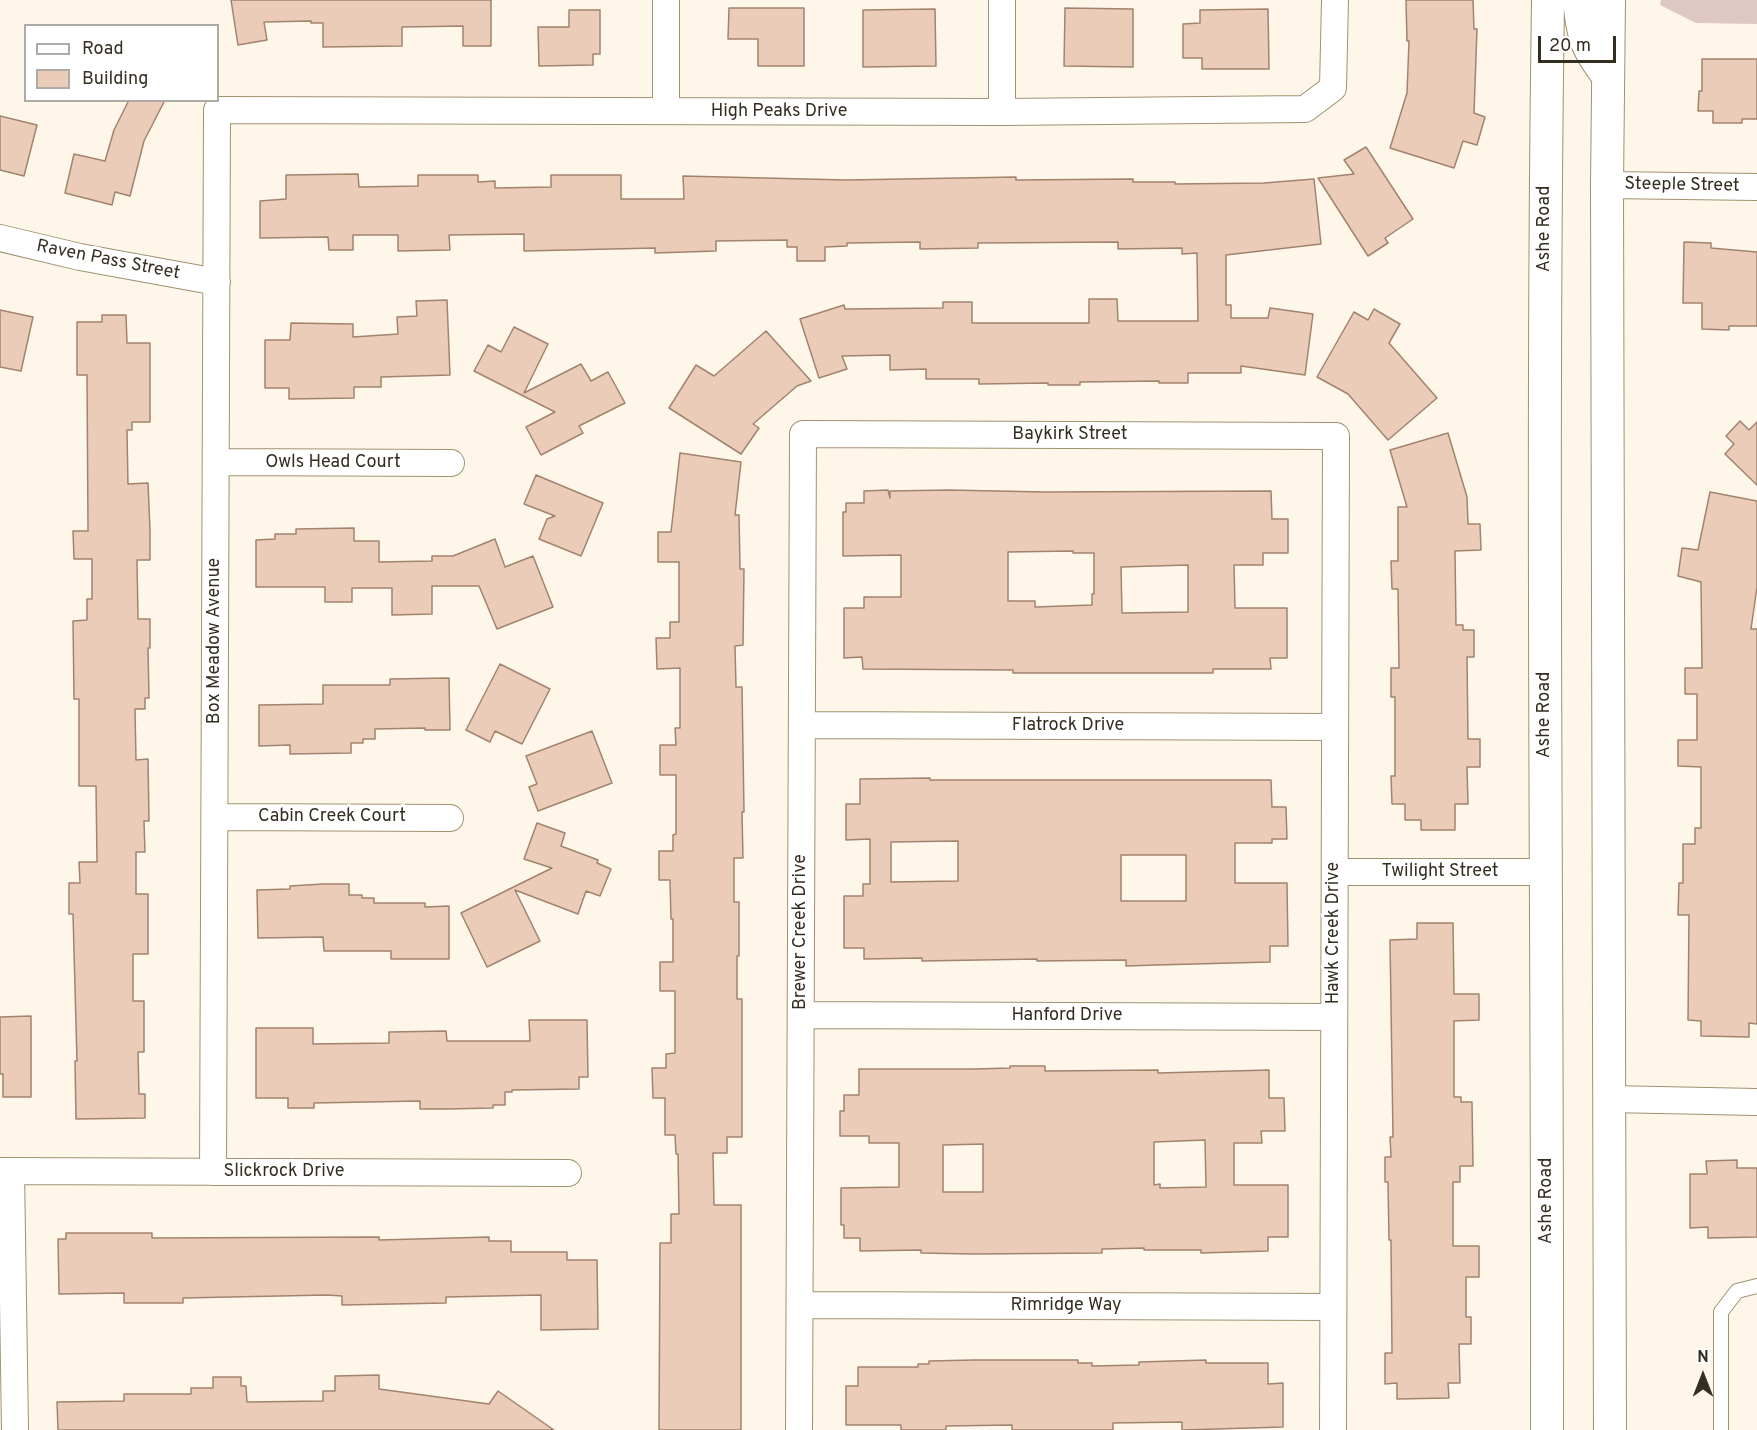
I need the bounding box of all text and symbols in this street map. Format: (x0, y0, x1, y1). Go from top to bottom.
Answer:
legend (24, 24, 219, 102)
scale bar (1541, 24, 1619, 62)
text: 20 m (1549, 35, 1591, 58)
text: Road (82, 38, 124, 61)
text: Building (82, 68, 148, 91)
street label: High Peaks Drive (711, 101, 847, 123)
street label: Steeple Street (1624, 174, 1740, 198)
street label: Ashe Road (1534, 186, 1556, 272)
street label: Raven Pass Street (34, 236, 182, 286)
street label: Baykirk Street (1012, 424, 1128, 446)
street label: Owls Head Court (265, 452, 401, 474)
street label: Box Meadow Avenue (204, 558, 226, 724)
street label: Ashe Road (1534, 672, 1556, 758)
street label: Flatrock Drive (1012, 715, 1124, 737)
street label: Cabin Creek Court (258, 806, 406, 828)
street label: Brewer Creek Drive (790, 854, 812, 1010)
street label: Twilight Street (1381, 861, 1499, 883)
street label: Hawk Creek Drive (1323, 862, 1345, 1004)
street label: Hanford Drive (1012, 1005, 1122, 1027)
street label: Ashe Road (1536, 1158, 1558, 1244)
street label: Slickrock Drive (223, 1161, 345, 1183)
street label: Rimridge Way (1010, 1295, 1122, 1317)
north arrow (1673, 1346, 1733, 1406)
text: N (1697, 1348, 1709, 1368)

